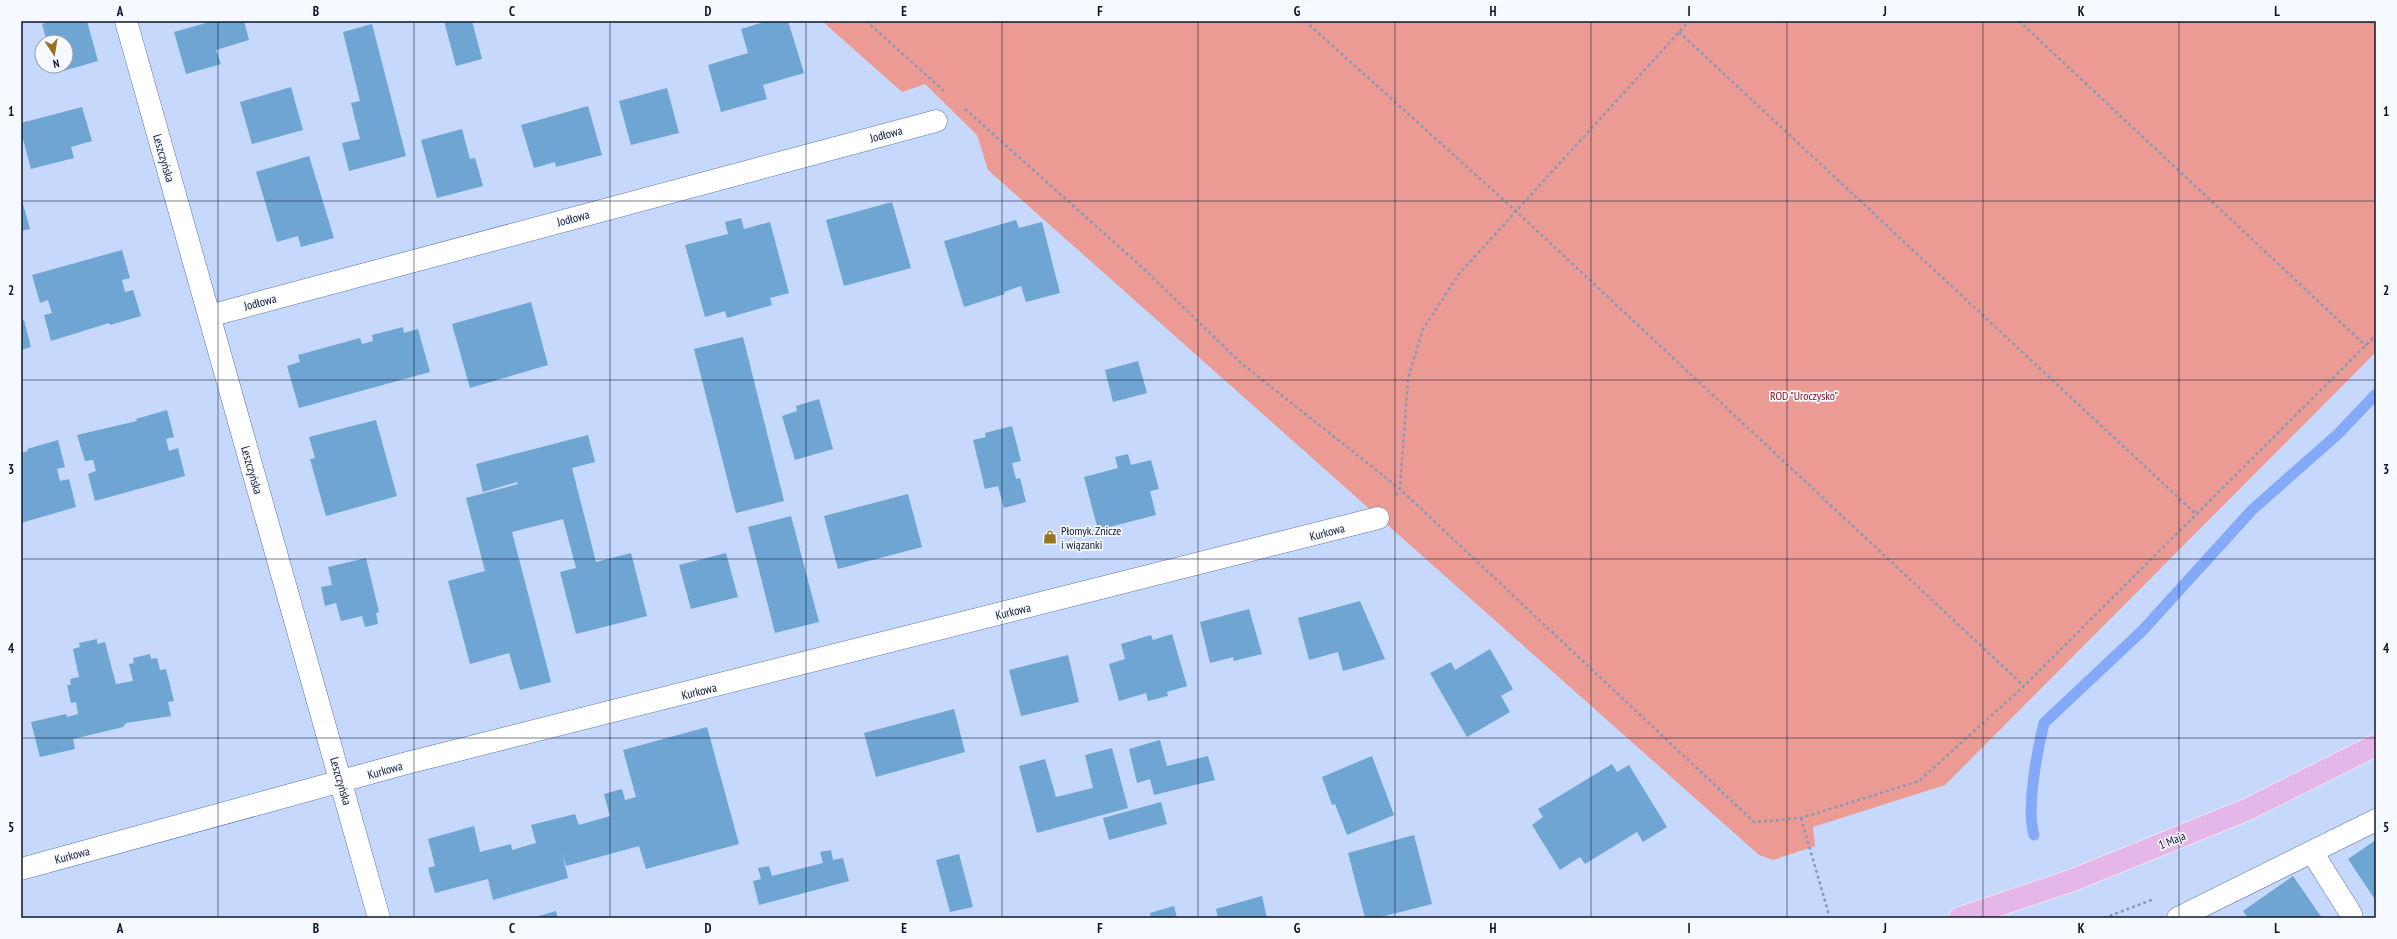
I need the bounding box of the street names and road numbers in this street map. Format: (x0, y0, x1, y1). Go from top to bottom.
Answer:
street label: Jodłowa (867, 122, 904, 146)
street label: Leszczyńska (150, 132, 178, 184)
street label: Jodłowa (554, 206, 591, 230)
street label: Jodłowa (241, 290, 278, 314)
street label: Leszczyńska (238, 444, 266, 496)
street label: Kurkowa (1308, 520, 1346, 544)
street label: Kurkowa (994, 599, 1032, 623)
street label: Kurkowa (680, 679, 718, 703)
street label: Leszczyńska (327, 755, 355, 807)
street label: Kurkowa (366, 758, 404, 782)
street label: 1 Maja (2156, 828, 2188, 852)
street label: Kurkowa (53, 843, 91, 867)

